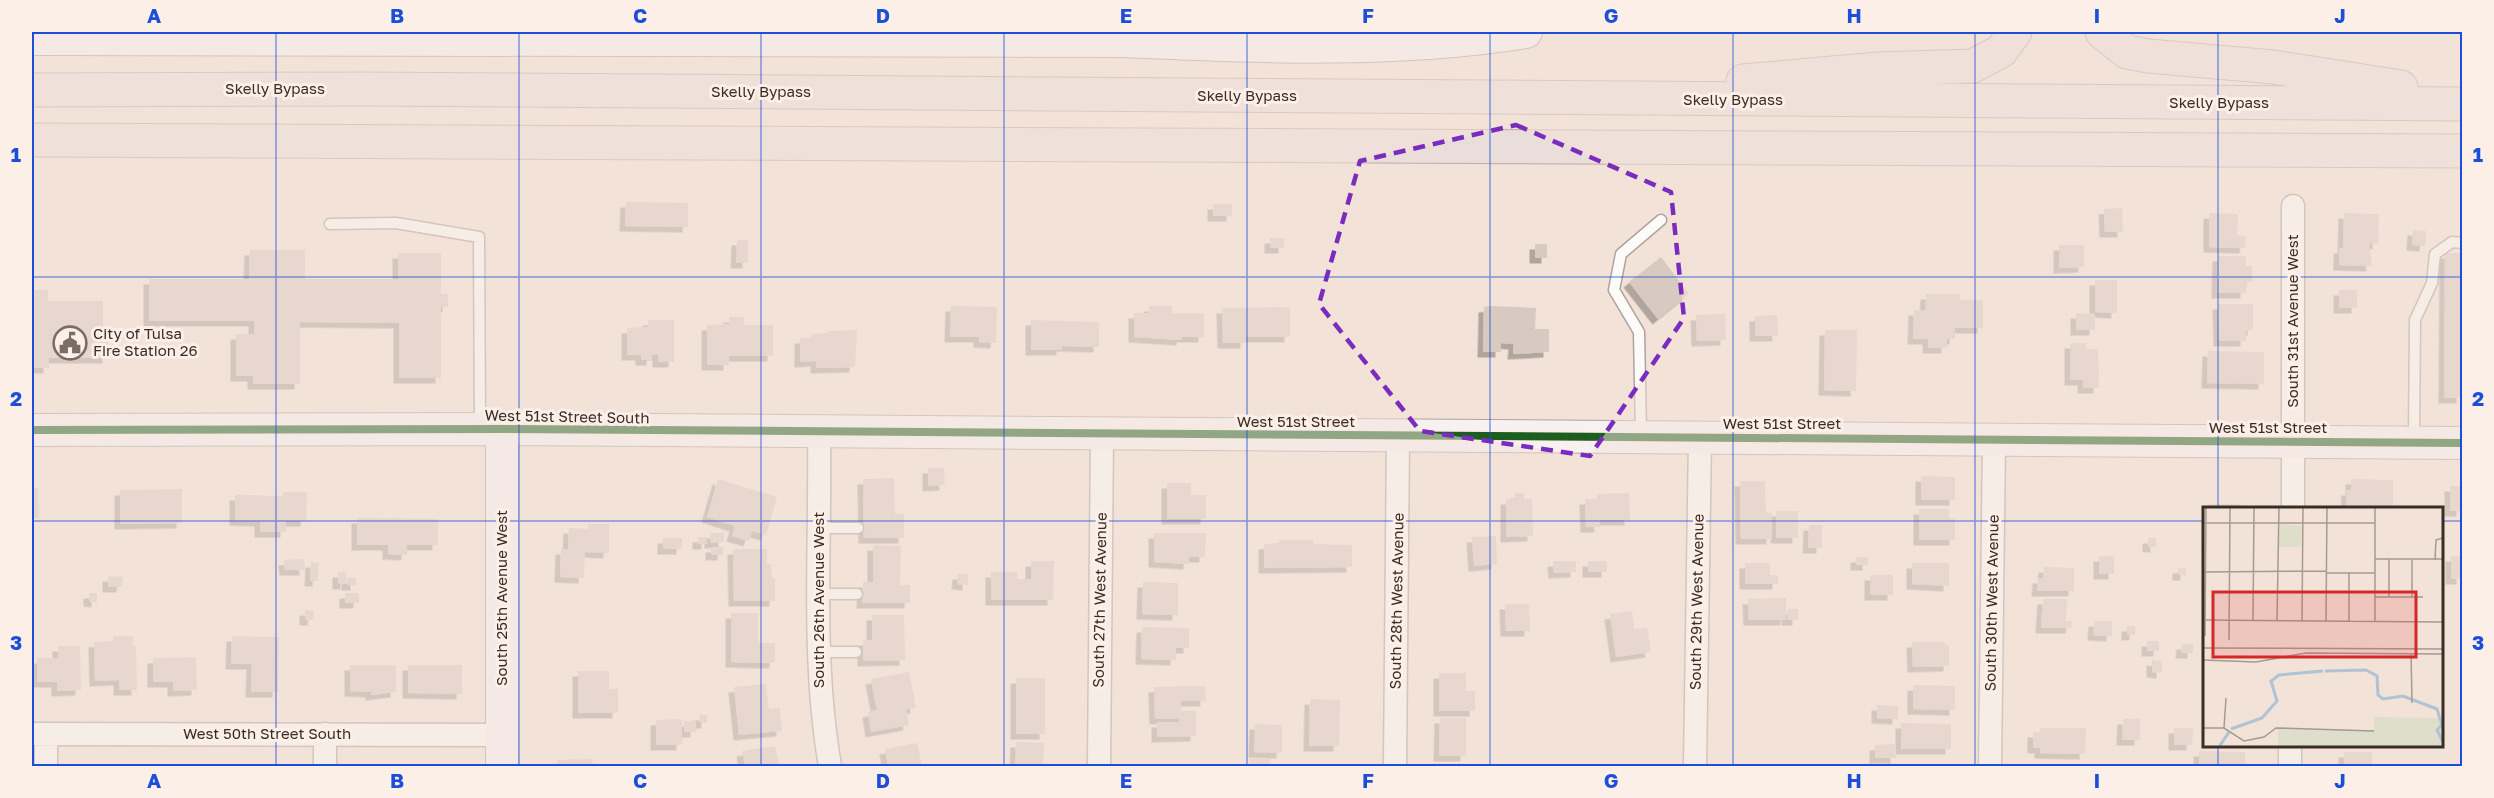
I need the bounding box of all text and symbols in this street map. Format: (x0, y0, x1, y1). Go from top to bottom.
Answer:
text: A (147, 3, 161, 27)
text: B (390, 3, 404, 27)
text: C (633, 3, 647, 27)
text: D (876, 3, 890, 27)
text: E (1120, 3, 1132, 27)
text: F (1362, 3, 1374, 27)
text: G (1604, 3, 1618, 27)
text: H (1846, 3, 1862, 27)
text: I (2094, 3, 2100, 27)
text: J (2334, 3, 2346, 27)
street label: Skelly Bypass (225, 79, 325, 97)
street label: Skelly Bypass (711, 82, 811, 100)
street label: Skelly Bypass (1197, 86, 1297, 104)
street label: Skelly Bypass (1683, 90, 1783, 108)
street label: Skelly Bypass (2169, 93, 2269, 111)
text: 1 (11, 142, 21, 166)
text: 1 (2473, 142, 2483, 166)
street label: South 31st Avenue West (2283, 234, 2301, 408)
place label: City of Tulsa Fire Station 26 (93, 324, 198, 359)
public building icon: City of Tulsa Fire Station 26 (52, 325, 88, 361)
text: 2 (10, 386, 22, 410)
text: 2 (2472, 386, 2484, 410)
street label: West 51st Street South (484, 406, 650, 426)
street label: West 51st Street (1237, 412, 1355, 430)
street label: West 51st Street (1723, 414, 1841, 432)
street label: West 51st Street (2209, 418, 2327, 436)
inset map (2203, 507, 2443, 747)
street label: South 25th Avenue West (492, 510, 510, 686)
street label: South 26th Avenue West (809, 512, 827, 688)
street label: South 27th West Avenue (1088, 512, 1110, 688)
street label: South 28th West Avenue (1385, 512, 1407, 689)
street label: South 29th West Avenue (1685, 513, 1707, 690)
street label: South 30th West Avenue (1980, 514, 2002, 692)
text: 3 (10, 630, 22, 654)
text: 3 (2472, 630, 2484, 654)
street label: West 50th Street South (183, 724, 351, 742)
text: A (147, 768, 161, 792)
text: B (390, 768, 404, 792)
text: C (633, 768, 647, 792)
text: D (876, 768, 890, 792)
text: E (1120, 768, 1132, 792)
text: F (1362, 768, 1374, 792)
text: G (1604, 768, 1618, 792)
text: H (1846, 768, 1862, 792)
text: I (2094, 768, 2100, 792)
text: J (2334, 768, 2346, 792)

